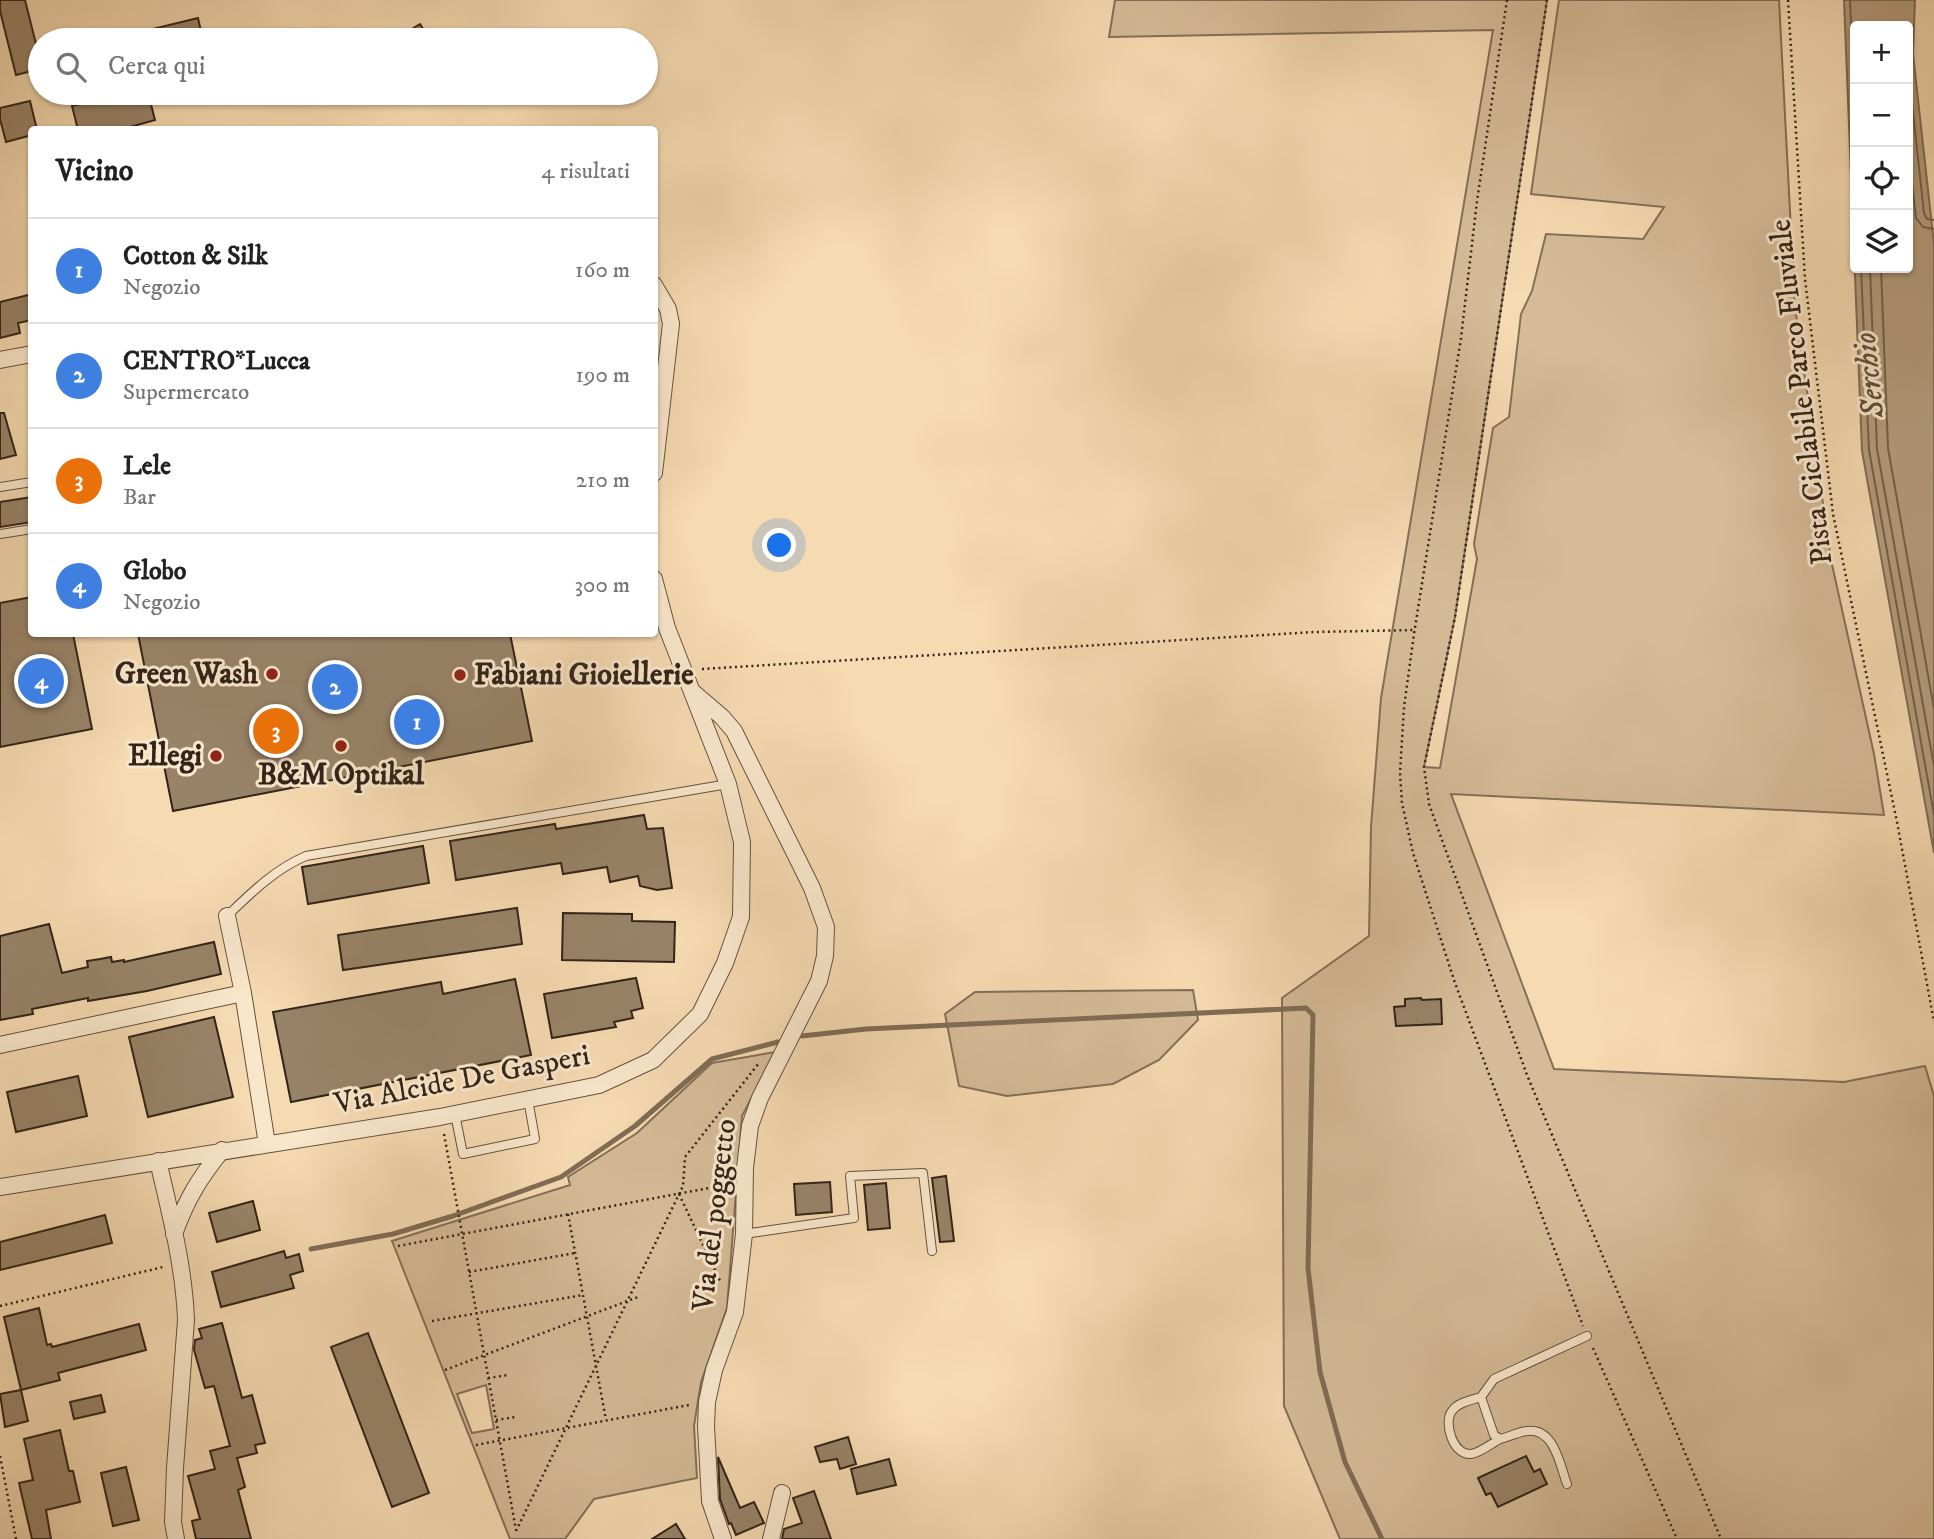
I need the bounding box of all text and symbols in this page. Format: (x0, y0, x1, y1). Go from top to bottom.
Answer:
map controls (1850, 21, 1913, 273)
button: + (1850, 21, 1913, 84)
search box (28, 28, 658, 105)
icon: search (52, 48, 90, 86)
text: Cerca qui (108, 50, 206, 83)
button: − (1850, 84, 1913, 147)
button: locate (1850, 147, 1913, 210)
text: Vicino (56, 153, 133, 190)
text: 4 risultati (541, 157, 630, 186)
button: layers (1850, 210, 1913, 273)
street label: Pista Ciclabile Parco Fluviale (1762, 217, 1842, 567)
text: Cotton & Silk (123, 240, 268, 273)
text: 1 (75, 256, 83, 285)
text: 160 m (575, 256, 630, 285)
text: Negozio (123, 273, 200, 302)
water label: Serchio (1846, 330, 1894, 421)
text: CENTRO*Lucca (123, 345, 310, 378)
text: 2 (73, 361, 85, 390)
text: 190 m (576, 361, 630, 390)
text: Supermercato (123, 378, 249, 407)
text: Lele (123, 450, 171, 483)
text: 3 (75, 466, 83, 495)
text: 210 m (576, 466, 630, 495)
text: Bar (123, 483, 156, 512)
your location (762, 528, 796, 562)
text: Globo (123, 555, 186, 588)
text: 4 (72, 571, 86, 600)
text: 300 m (574, 571, 630, 600)
text: Negozio (123, 588, 200, 617)
pin: 4 (18, 655, 64, 707)
place label: Green Wash (115, 656, 258, 693)
place label: Fabiani Gioiellerie (474, 657, 694, 694)
pin: 2 (312, 661, 358, 713)
marker: Green Wash (264, 666, 280, 682)
marker: Fabiani Gioiellerie (452, 667, 468, 683)
pin: 1 (394, 696, 440, 748)
pin: 3 (253, 705, 299, 757)
place label: Ellegi (128, 738, 202, 775)
marker: B&M Optikal (333, 738, 349, 754)
marker: Ellegi (208, 748, 224, 764)
place label: B&M Optikal (258, 757, 425, 794)
street label: Via Alcide De Gasperi (330, 1037, 593, 1123)
street label: Via del poggetto (685, 1117, 745, 1314)

